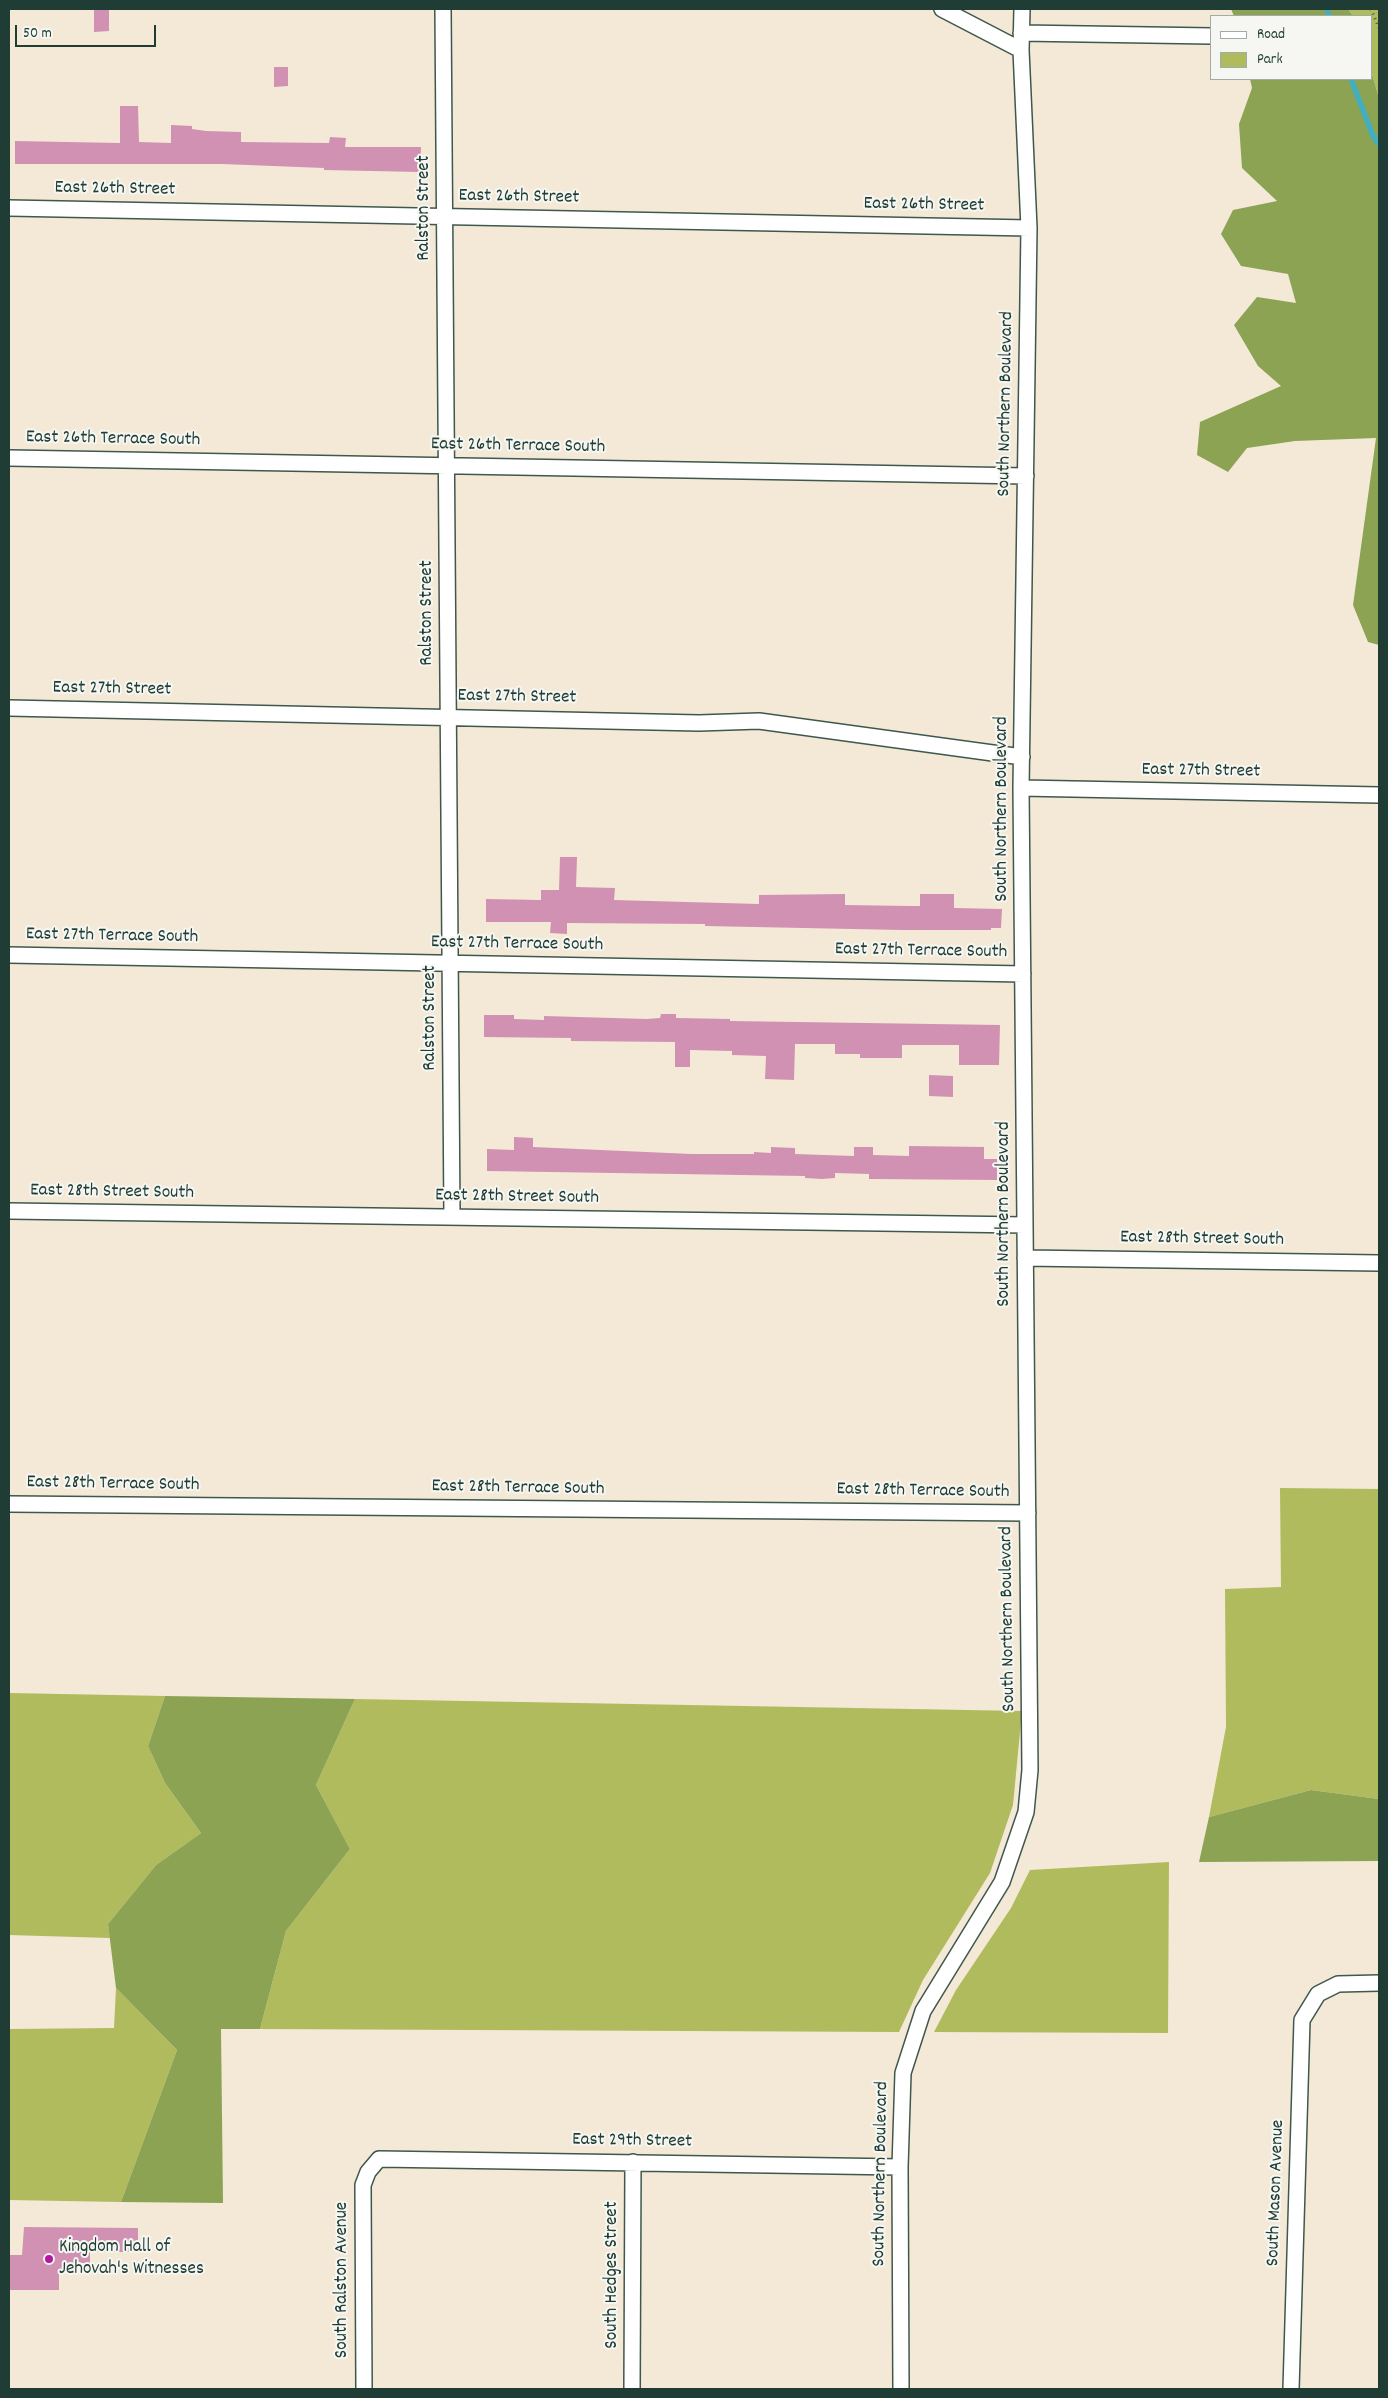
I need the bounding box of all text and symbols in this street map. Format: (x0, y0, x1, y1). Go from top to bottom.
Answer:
scale bar (18, 15, 159, 47)
legend (1210, 15, 1373, 80)
text: 50 m (23, 23, 52, 45)
text: Road (1257, 24, 1285, 46)
text: Park (1257, 49, 1283, 71)
street label: Ralston Street (414, 155, 436, 261)
street label: East 26th Street (54, 178, 176, 202)
street label: East 26th Street (458, 186, 580, 210)
street label: East 26th Street (863, 194, 985, 218)
street label: South Northern Boulevard (994, 311, 1020, 497)
street label: East 26th Terrace South (25, 427, 201, 453)
street label: East 26th Terrace South (430, 434, 606, 460)
street label: Ralston Street (417, 560, 439, 666)
street label: East 27th Street (52, 678, 172, 702)
street label: East 27th Street (457, 686, 577, 710)
street label: South Northern Boulevard (992, 716, 1014, 902)
street label: East 27th Street (1141, 760, 1261, 784)
street label: East 27th Terrace South (26, 924, 198, 950)
street label: East 27th Terrace South (431, 932, 603, 958)
street label: East 27th Terrace South (835, 939, 1007, 965)
street label: Ralston Street (420, 965, 442, 1071)
street label: South Northern Boulevard (994, 1121, 1016, 1307)
street label: East 28th Street South (30, 1180, 194, 1206)
street label: East 28th Street South (435, 1185, 599, 1211)
street label: East 28th Street South (1120, 1227, 1284, 1253)
street label: East 28th Terrace South (26, 1472, 200, 1498)
street label: East 28th Terrace South (431, 1476, 605, 1502)
street label: East 28th Terrace South (836, 1479, 1010, 1505)
street label: South Northern Boulevard (996, 1526, 1022, 1712)
street label: South Northern Boulevard (869, 2081, 895, 2267)
street label: South Mason Avenue (1263, 2119, 1291, 2267)
street label: East 29th Street (572, 2130, 692, 2154)
street label: South Hedges Street (602, 2201, 624, 2349)
street label: South Ralston Avenue (332, 2202, 354, 2358)
place label: Kingdom Hall of Jehovah's Witnesses (59, 2237, 204, 2281)
marker: Kingdom Hall of Jehovah's Witnesses (43, 2253, 55, 2265)

